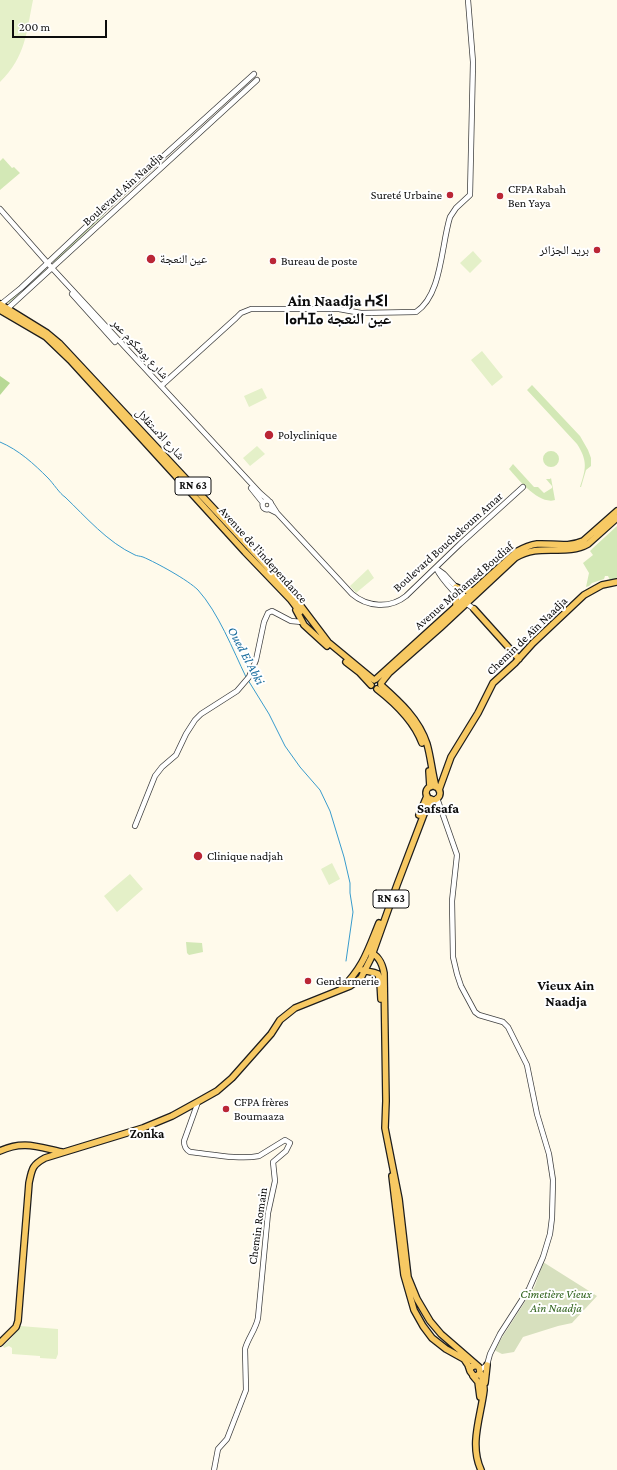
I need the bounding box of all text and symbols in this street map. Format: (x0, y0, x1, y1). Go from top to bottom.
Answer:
scale bar (14, 12, 109, 38)
text: 200 m (19, 20, 50, 34)
street label: Boulevard Ain Naadja (80, 149, 166, 229)
place label: CFPA Rabah Ben Yaya (508, 182, 566, 210)
place label: Sureté Urbaine (371, 188, 442, 202)
marker: Sureté Urbaine (445, 190, 455, 200)
marker: CFPA Rabah Ben Yaya (495, 191, 505, 201)
place label: بريد الجزائر (540, 243, 589, 257)
marker: بريد الجزائر (592, 245, 602, 255)
place label: عين النعجة (160, 252, 207, 266)
marker: عين النعجة (145, 253, 157, 265)
place label: Bureau de poste (281, 254, 357, 268)
marker: Bureau de poste (268, 256, 278, 266)
district label: Ain Naadja ⵄⵉⵏ ⵏⴰⵄⵊⴰ عين النعجة (285, 291, 391, 329)
street label: شارع بوشكوم عمر (108, 316, 172, 382)
street label: شارع الاستقلال (132, 405, 188, 463)
place label: Polyclinique (278, 428, 337, 442)
marker: Polyclinique (263, 429, 275, 441)
road number: RN 63 (175, 477, 211, 495)
street label: Boulevard Bouchekoum Amar (390, 489, 506, 595)
street label: Avenue de l'independance (216, 504, 310, 606)
street label: Avenue Mohamed Boudiaf (412, 539, 516, 633)
street label: Chemin de Aïn Naadja (484, 594, 570, 678)
water label: Oued El Abki (224, 624, 268, 688)
district label: Safsafa (417, 801, 459, 817)
place label: Clinique nadjah (207, 849, 283, 863)
marker: Clinique nadjah (192, 850, 204, 862)
road number: RN 63 (373, 890, 409, 908)
place label: Gendarmerie (316, 974, 379, 988)
marker: Gendarmerie (303, 976, 313, 986)
district label: Vieux Ain Naadja (538, 978, 594, 1010)
place label: CFPA frères Boumaaza (234, 1095, 289, 1123)
marker: CFPA frères Boumaaza (221, 1104, 231, 1114)
district label: Zonka (130, 1126, 164, 1142)
street label: Chemin Romain (245, 1187, 271, 1265)
park label: Cimetière Vieux Ain Naadja (520, 1287, 592, 1315)

